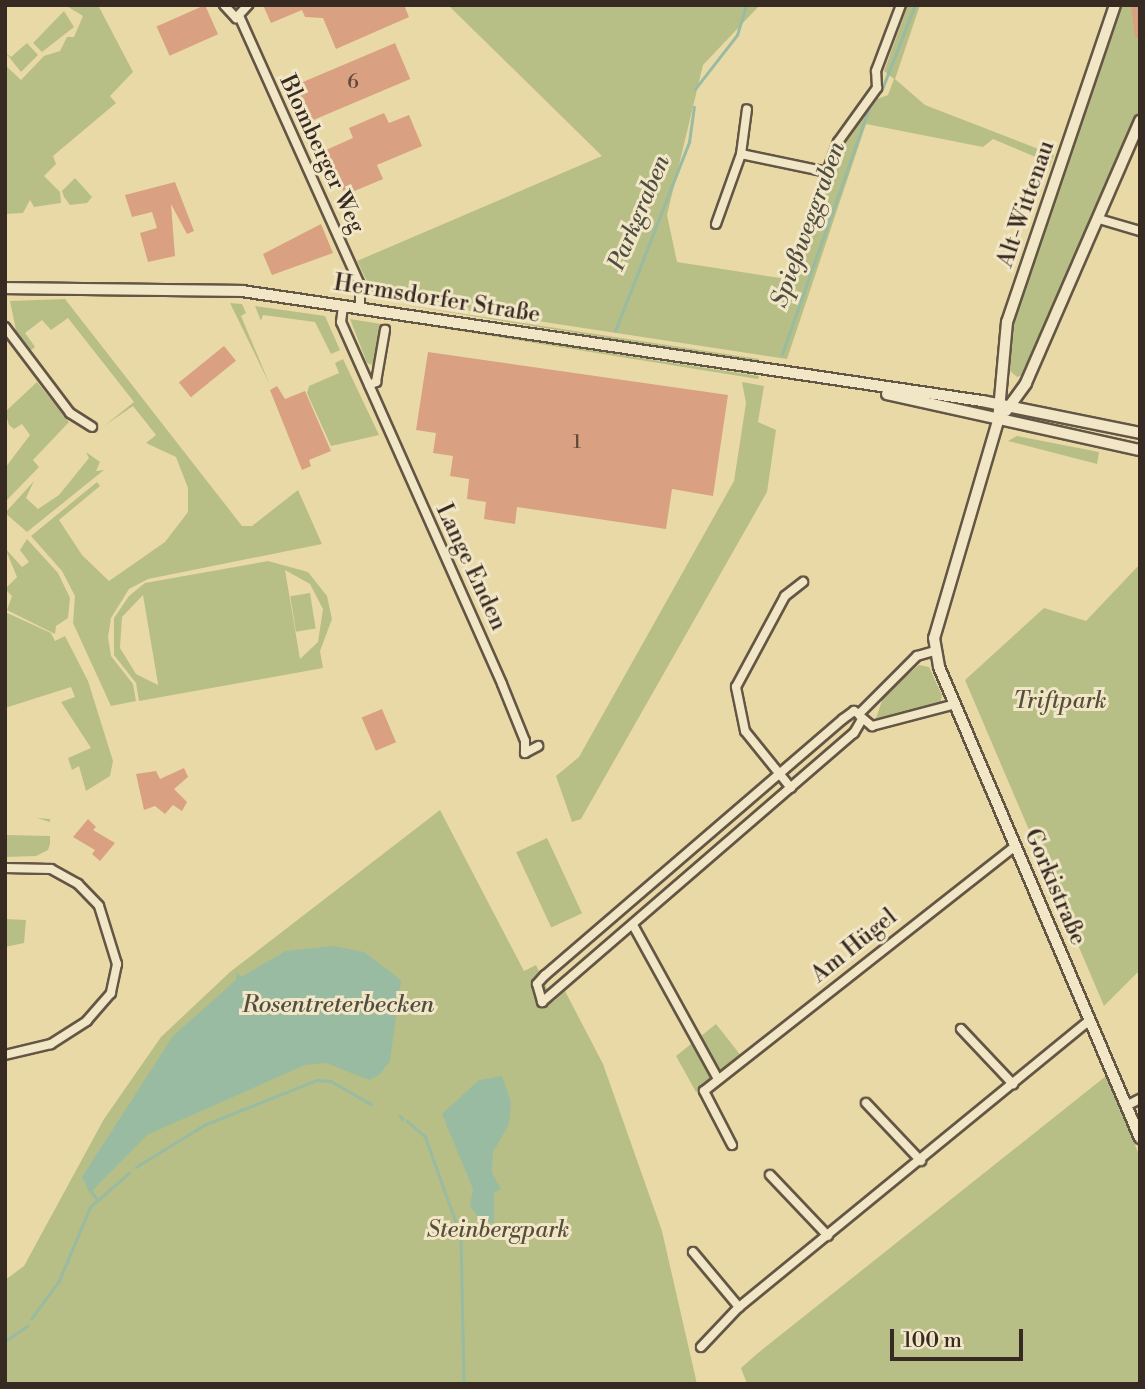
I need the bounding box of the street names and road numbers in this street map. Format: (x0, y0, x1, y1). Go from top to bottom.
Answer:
street label: Blomberger Weg (273, 71, 371, 237)
street label: Alt-Wittenau (991, 137, 1061, 271)
street label: Hermsdorfer Straße (332, 269, 542, 329)
street label: Lange Enden (430, 499, 512, 635)
street label: Gorkistraße (1018, 825, 1092, 949)
street label: Am Hügel (806, 903, 902, 989)

